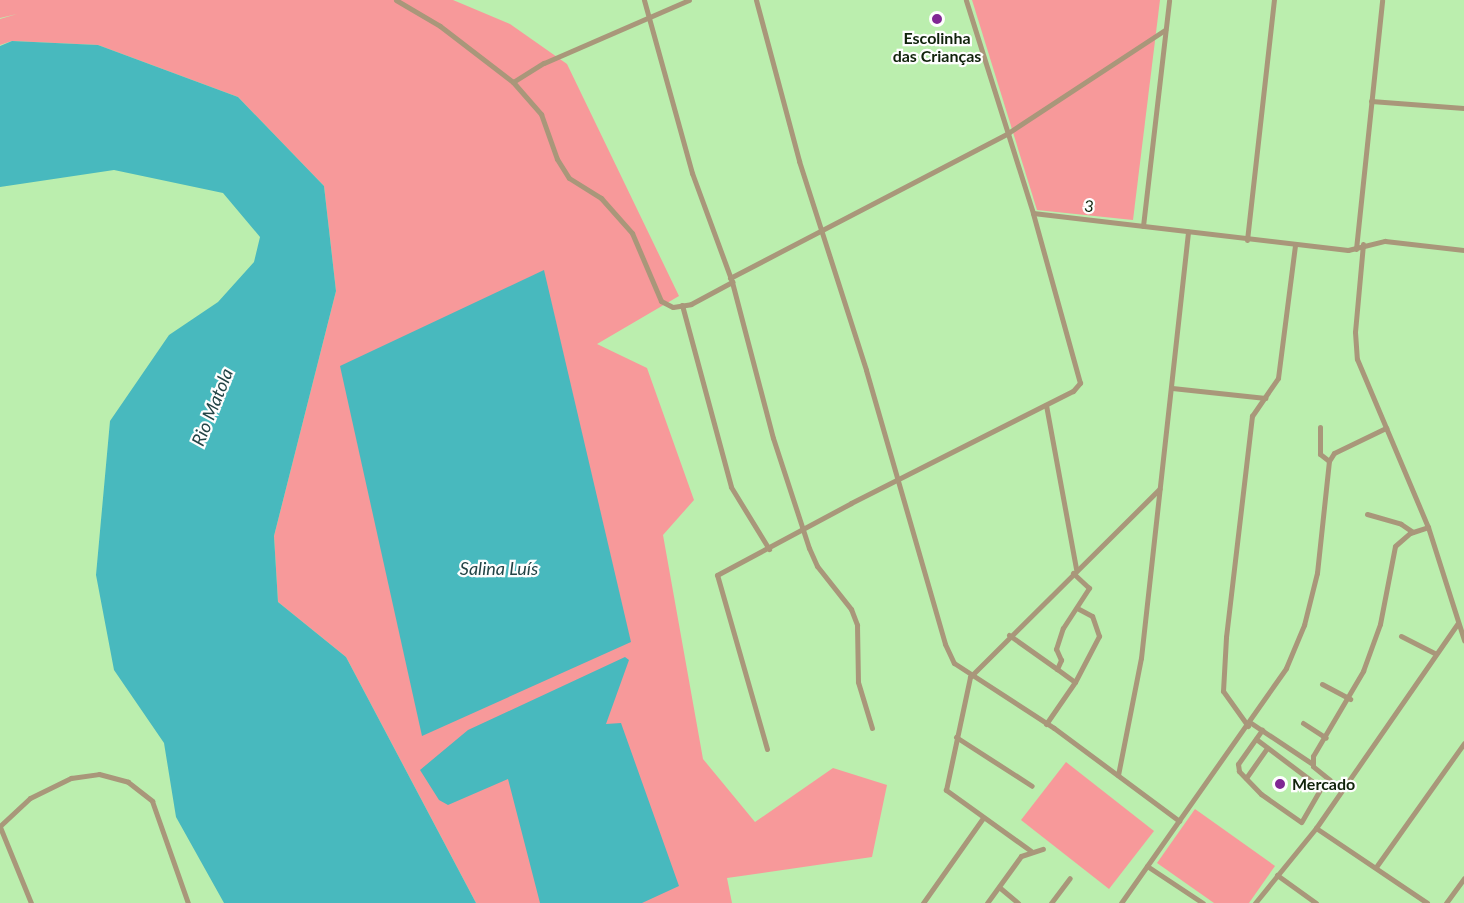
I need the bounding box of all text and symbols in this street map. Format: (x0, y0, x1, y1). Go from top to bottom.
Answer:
marker: Escolinha das Crianças (930, 12, 944, 26)
place label: Escolinha das Crianças (893, 28, 981, 66)
street label: 3 (1083, 196, 1095, 216)
water label: Rio Matola (187, 365, 237, 449)
water label: Salina Luís (460, 557, 538, 579)
place label: Mercado (1292, 774, 1355, 794)
marker: Mercado (1273, 777, 1287, 791)

